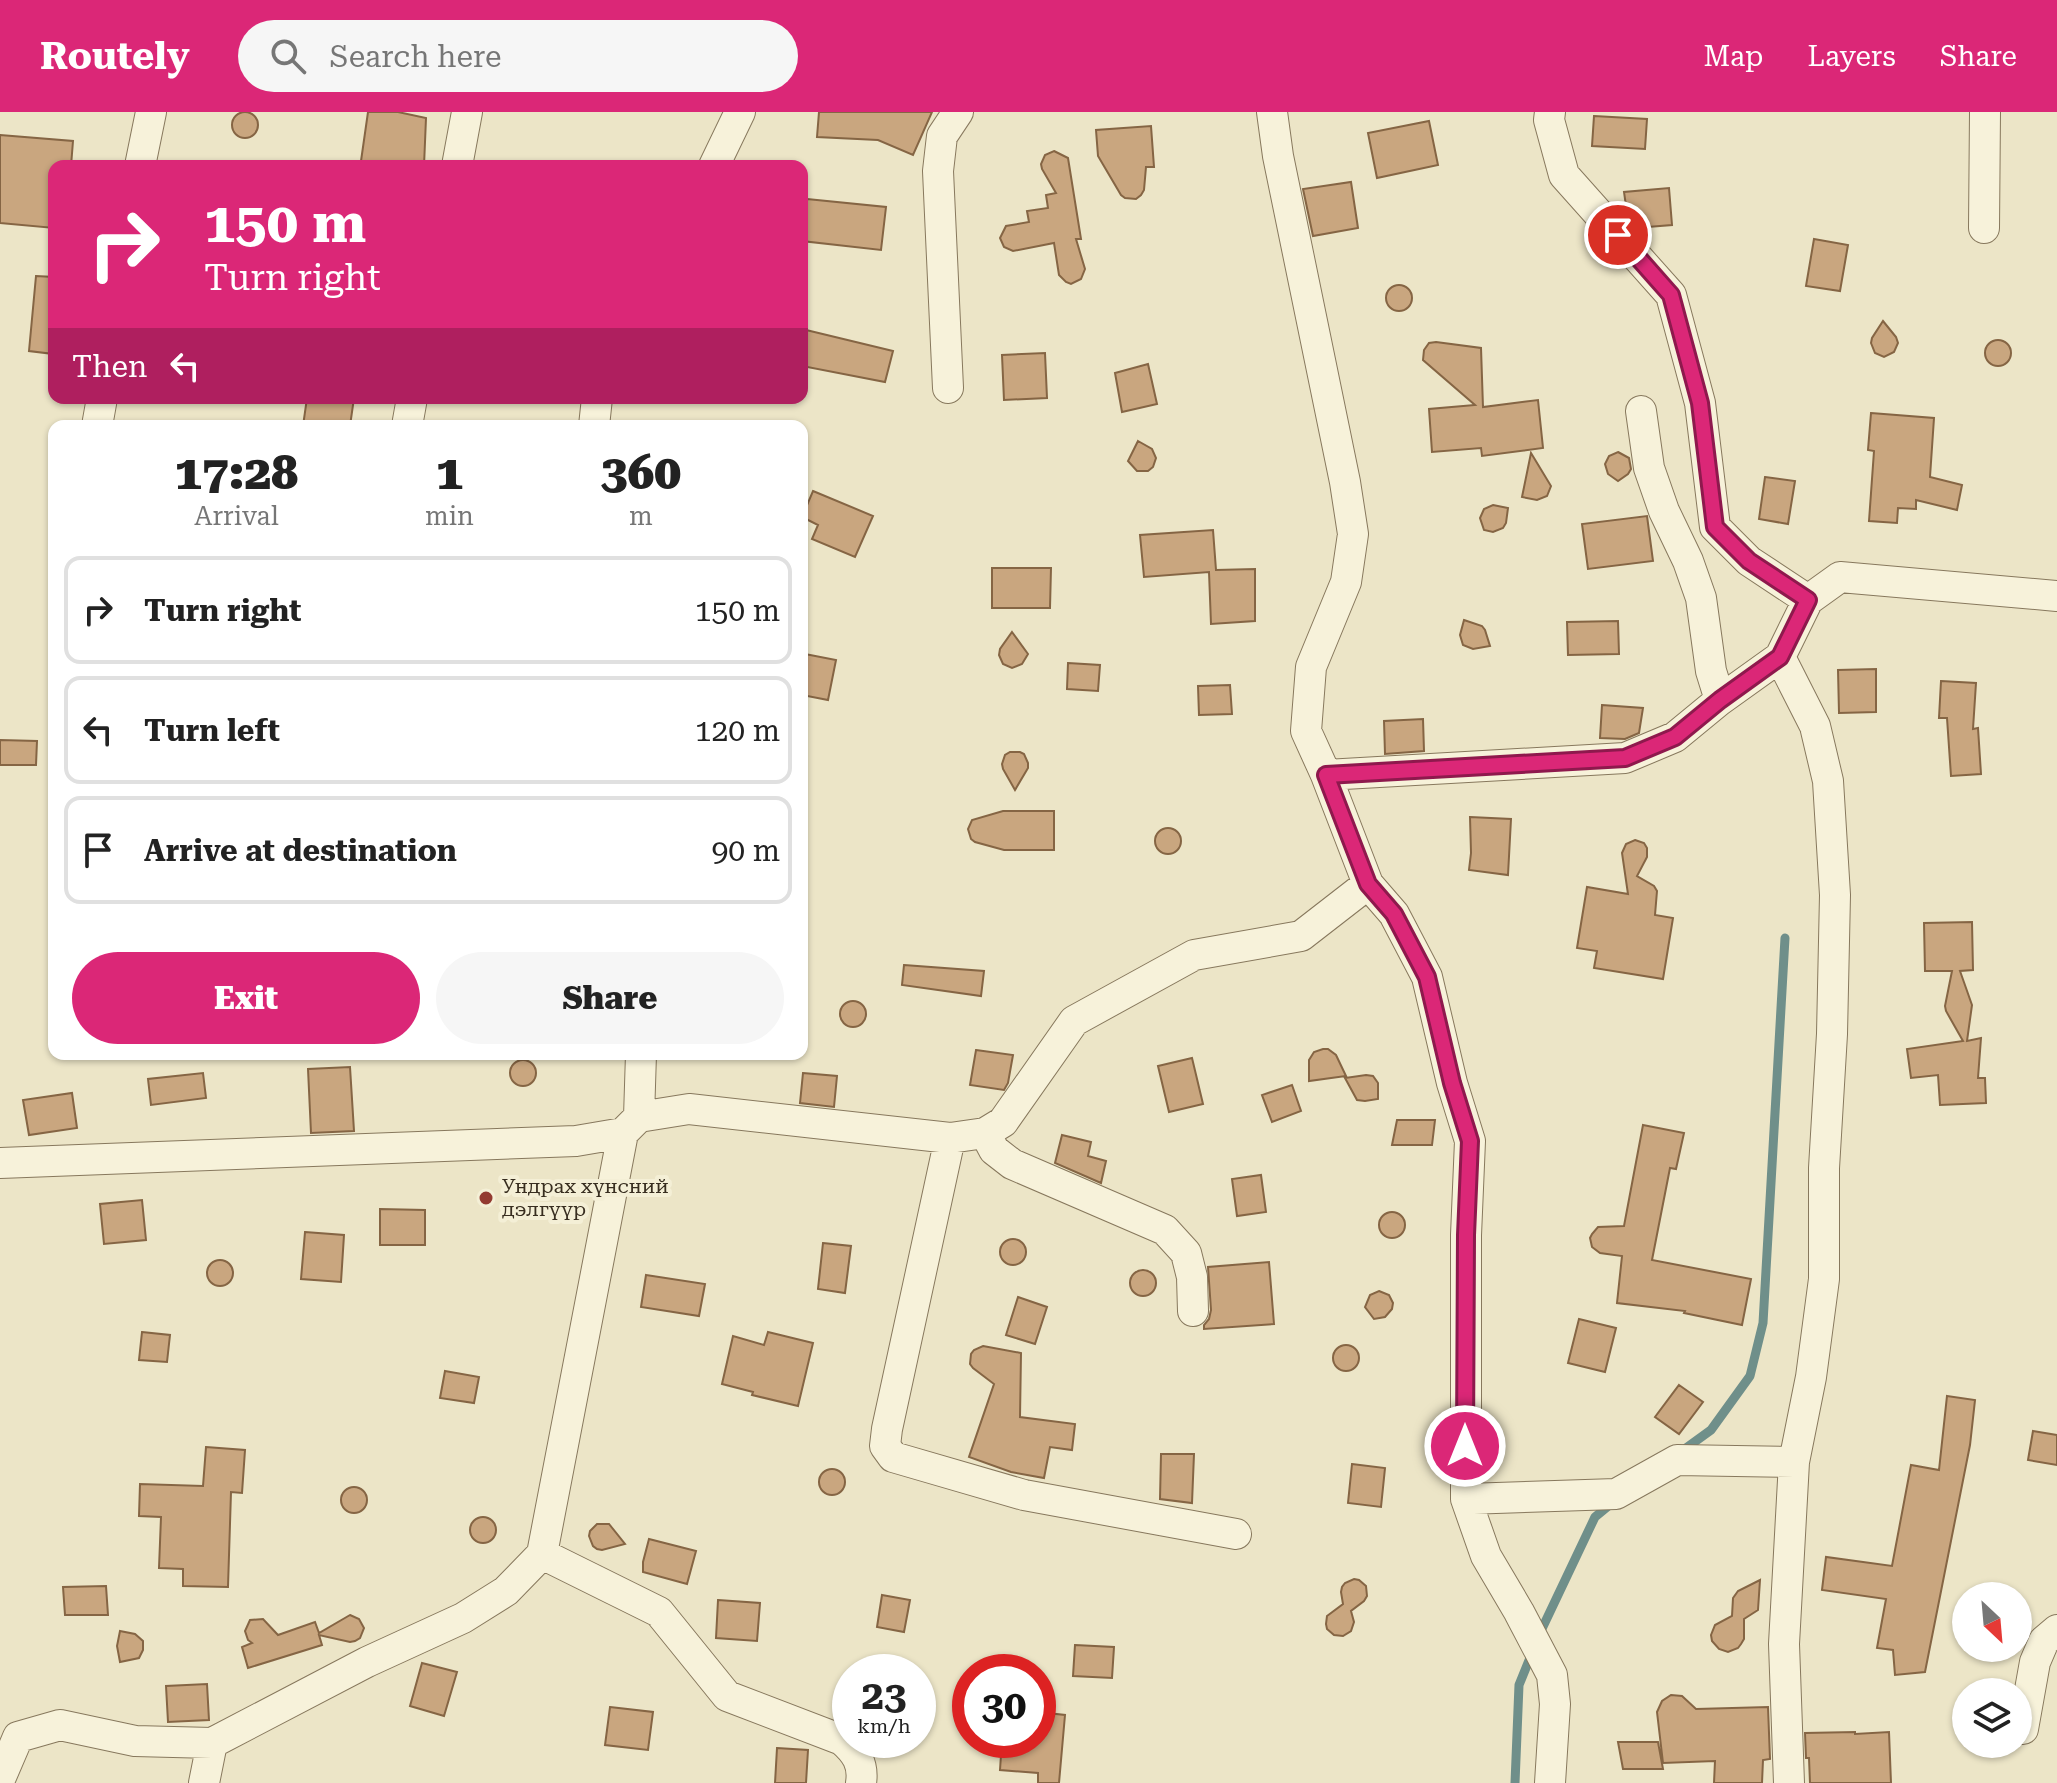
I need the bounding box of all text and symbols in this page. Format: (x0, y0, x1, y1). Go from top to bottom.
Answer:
search box (238, 20, 798, 92)
text: Routely (40, 34, 190, 78)
icon: search (266, 34, 310, 78)
text: Search here (330, 39, 501, 74)
text: Map (1704, 40, 1763, 73)
text: Layers (1807, 40, 1896, 73)
text: Share (1940, 40, 2017, 73)
text: 150 m (204, 190, 366, 256)
icon: right (72, 192, 176, 296)
pin (1584, 201, 1652, 269)
icon: arrive (1596, 213, 1640, 257)
text: Turn right (204, 257, 381, 299)
icon: left (163, 344, 207, 388)
text: Then (72, 349, 147, 384)
text: 17:28 (175, 445, 298, 501)
text: 1 (436, 445, 463, 501)
text: 360 (601, 445, 681, 501)
text: Arrival (194, 501, 279, 531)
text: min (425, 501, 474, 531)
text: m (629, 501, 653, 531)
icon: right (76, 588, 120, 632)
text: Turn right (144, 593, 301, 628)
text: 150 m (695, 593, 780, 628)
icon: left (76, 708, 120, 752)
text: Turn left (144, 713, 280, 748)
text: 120 m (695, 713, 780, 748)
icon: arrive (76, 828, 120, 872)
text: Arrive at destination (144, 833, 457, 868)
text: 90 m (711, 833, 780, 868)
button: Exit (72, 952, 420, 1044)
button: Share (436, 952, 784, 1044)
place label: Ундрах хүнсний дэлгүүр (502, 1174, 669, 1221)
marker: Ундрах хүнсний дэлгүүр (477, 1189, 495, 1207)
position arrow (1423, 1404, 1507, 1488)
north arrow (1952, 1582, 2032, 1662)
map controls (1952, 1582, 2032, 1758)
speed limit sign: 30 (952, 1654, 1056, 1758)
text: 23 (862, 1672, 906, 1719)
button: layers (1952, 1678, 2032, 1758)
text: km/h (857, 1714, 911, 1738)

